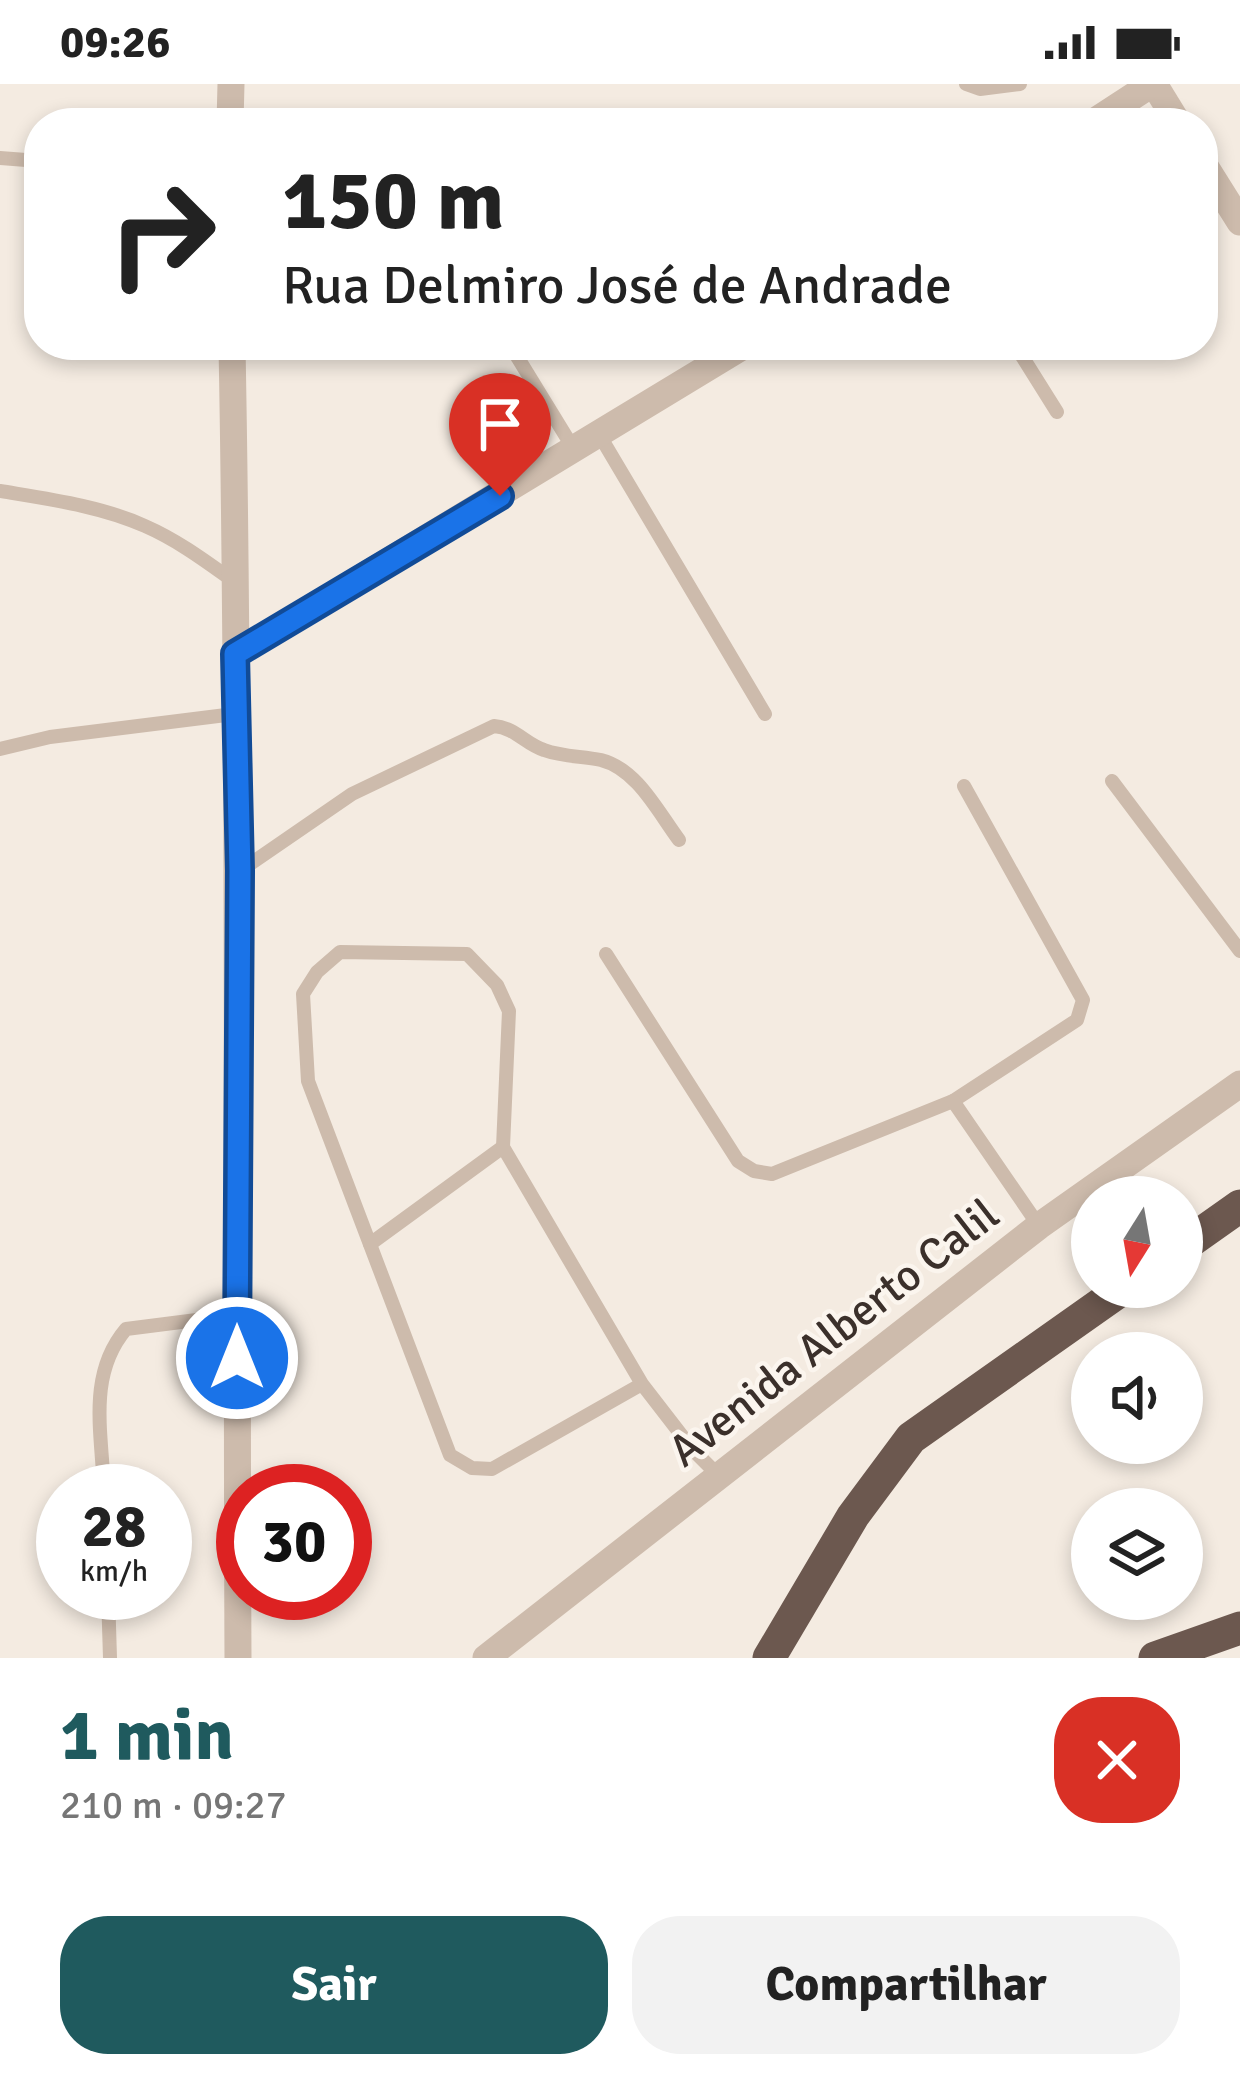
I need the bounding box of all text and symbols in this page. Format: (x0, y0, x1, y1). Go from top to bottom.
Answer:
text: 09:26 (60, 15, 170, 70)
text: 150 m (282, 149, 504, 253)
icon: right (84, 156, 240, 312)
text: Rua Delmiro José de Andrade (282, 252, 952, 319)
pin (449, 373, 551, 496)
icon: arrive (467, 391, 533, 457)
north arrow (1071, 1176, 1203, 1308)
map controls (1071, 1176, 1203, 1620)
street label: Avenida Alberto Calil (658, 1187, 1010, 1479)
position arrow (174, 1295, 300, 1421)
button: sound (1071, 1332, 1203, 1464)
speed limit sign: 30 (216, 1464, 372, 1620)
button: layers (1071, 1488, 1203, 1620)
text: 28 (82, 1490, 146, 1564)
text: km/h (80, 1553, 148, 1590)
text: 1 min (60, 1691, 234, 1780)
button: close (1054, 1697, 1180, 1823)
text: 210 m · 09:27 (60, 1781, 287, 1829)
button: Sair (60, 1916, 608, 2054)
button: Compartilhar (632, 1916, 1180, 2054)

